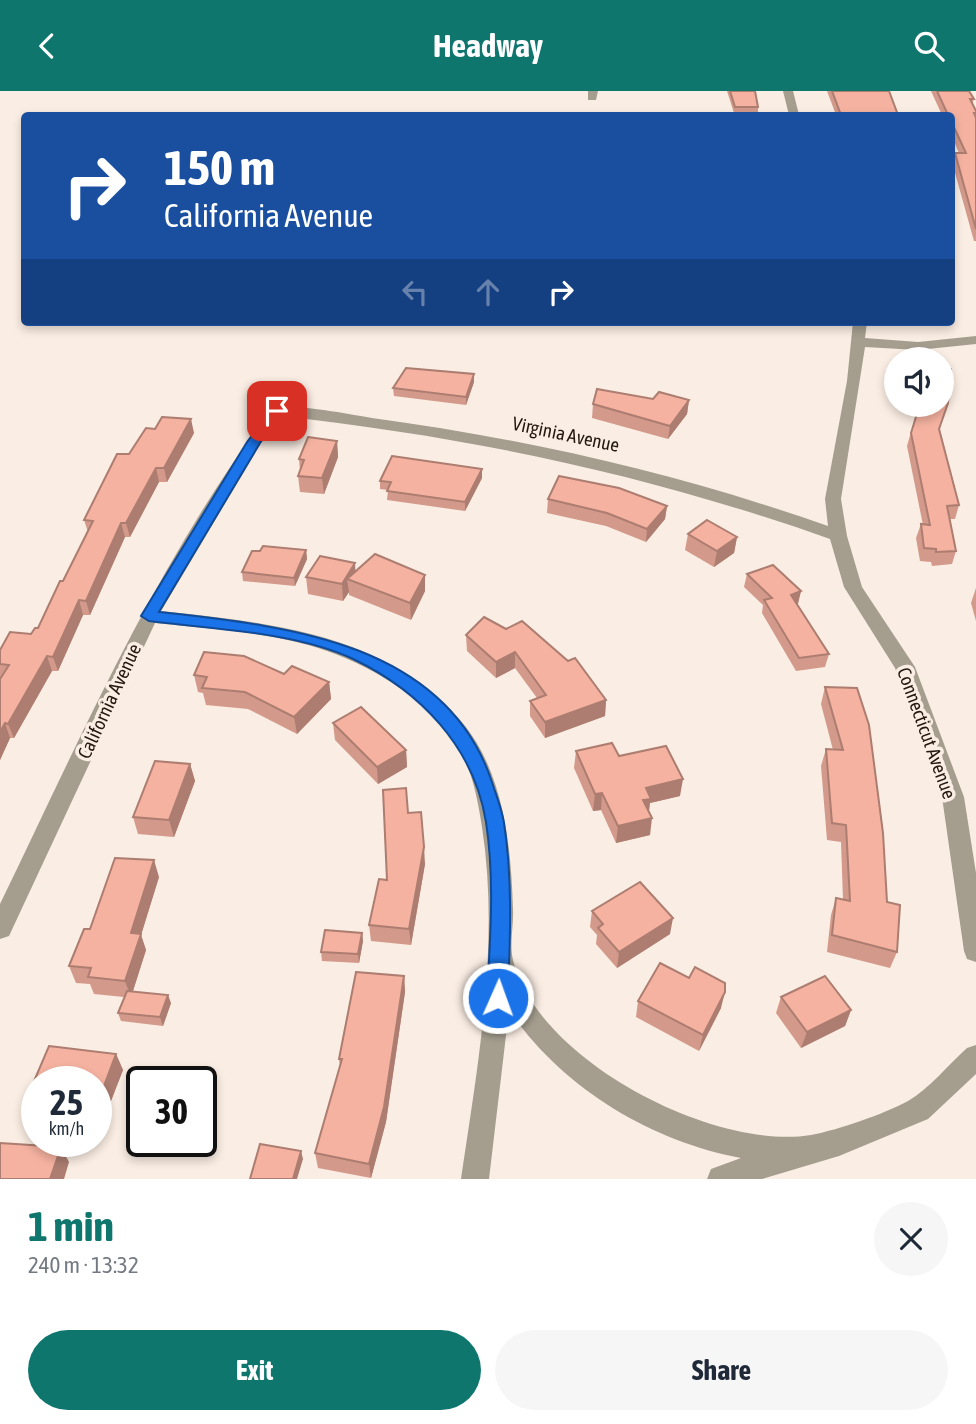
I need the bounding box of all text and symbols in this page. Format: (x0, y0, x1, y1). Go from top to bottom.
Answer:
icon: back (28, 27, 66, 65)
text: Headway (433, 27, 543, 64)
icon: search (910, 27, 948, 65)
text: 150 m (164, 139, 275, 195)
icon: right (49, 140, 140, 231)
text: California Avenue (164, 197, 373, 234)
icon: left (396, 273, 434, 311)
icon: ahead (469, 273, 507, 311)
icon: right (542, 273, 580, 311)
map controls (884, 347, 954, 417)
button: sound (884, 347, 954, 417)
pin (247, 381, 307, 441)
icon: arrive (258, 392, 296, 430)
street label: Virginia Avenue (510, 412, 622, 456)
street label: California Avenue (73, 640, 145, 762)
street label: Connecticut Avenue (893, 664, 961, 802)
position arrow (461, 961, 535, 1035)
speed limit sign: 30 (126, 1066, 217, 1157)
text: 25 (50, 1082, 83, 1122)
text: km/h (49, 1118, 84, 1139)
text: 1 min (28, 1202, 114, 1250)
button: close (874, 1202, 948, 1276)
text: 240 m · 13:32 (28, 1252, 139, 1278)
button: Exit (28, 1330, 481, 1410)
button: Share (495, 1330, 948, 1410)

